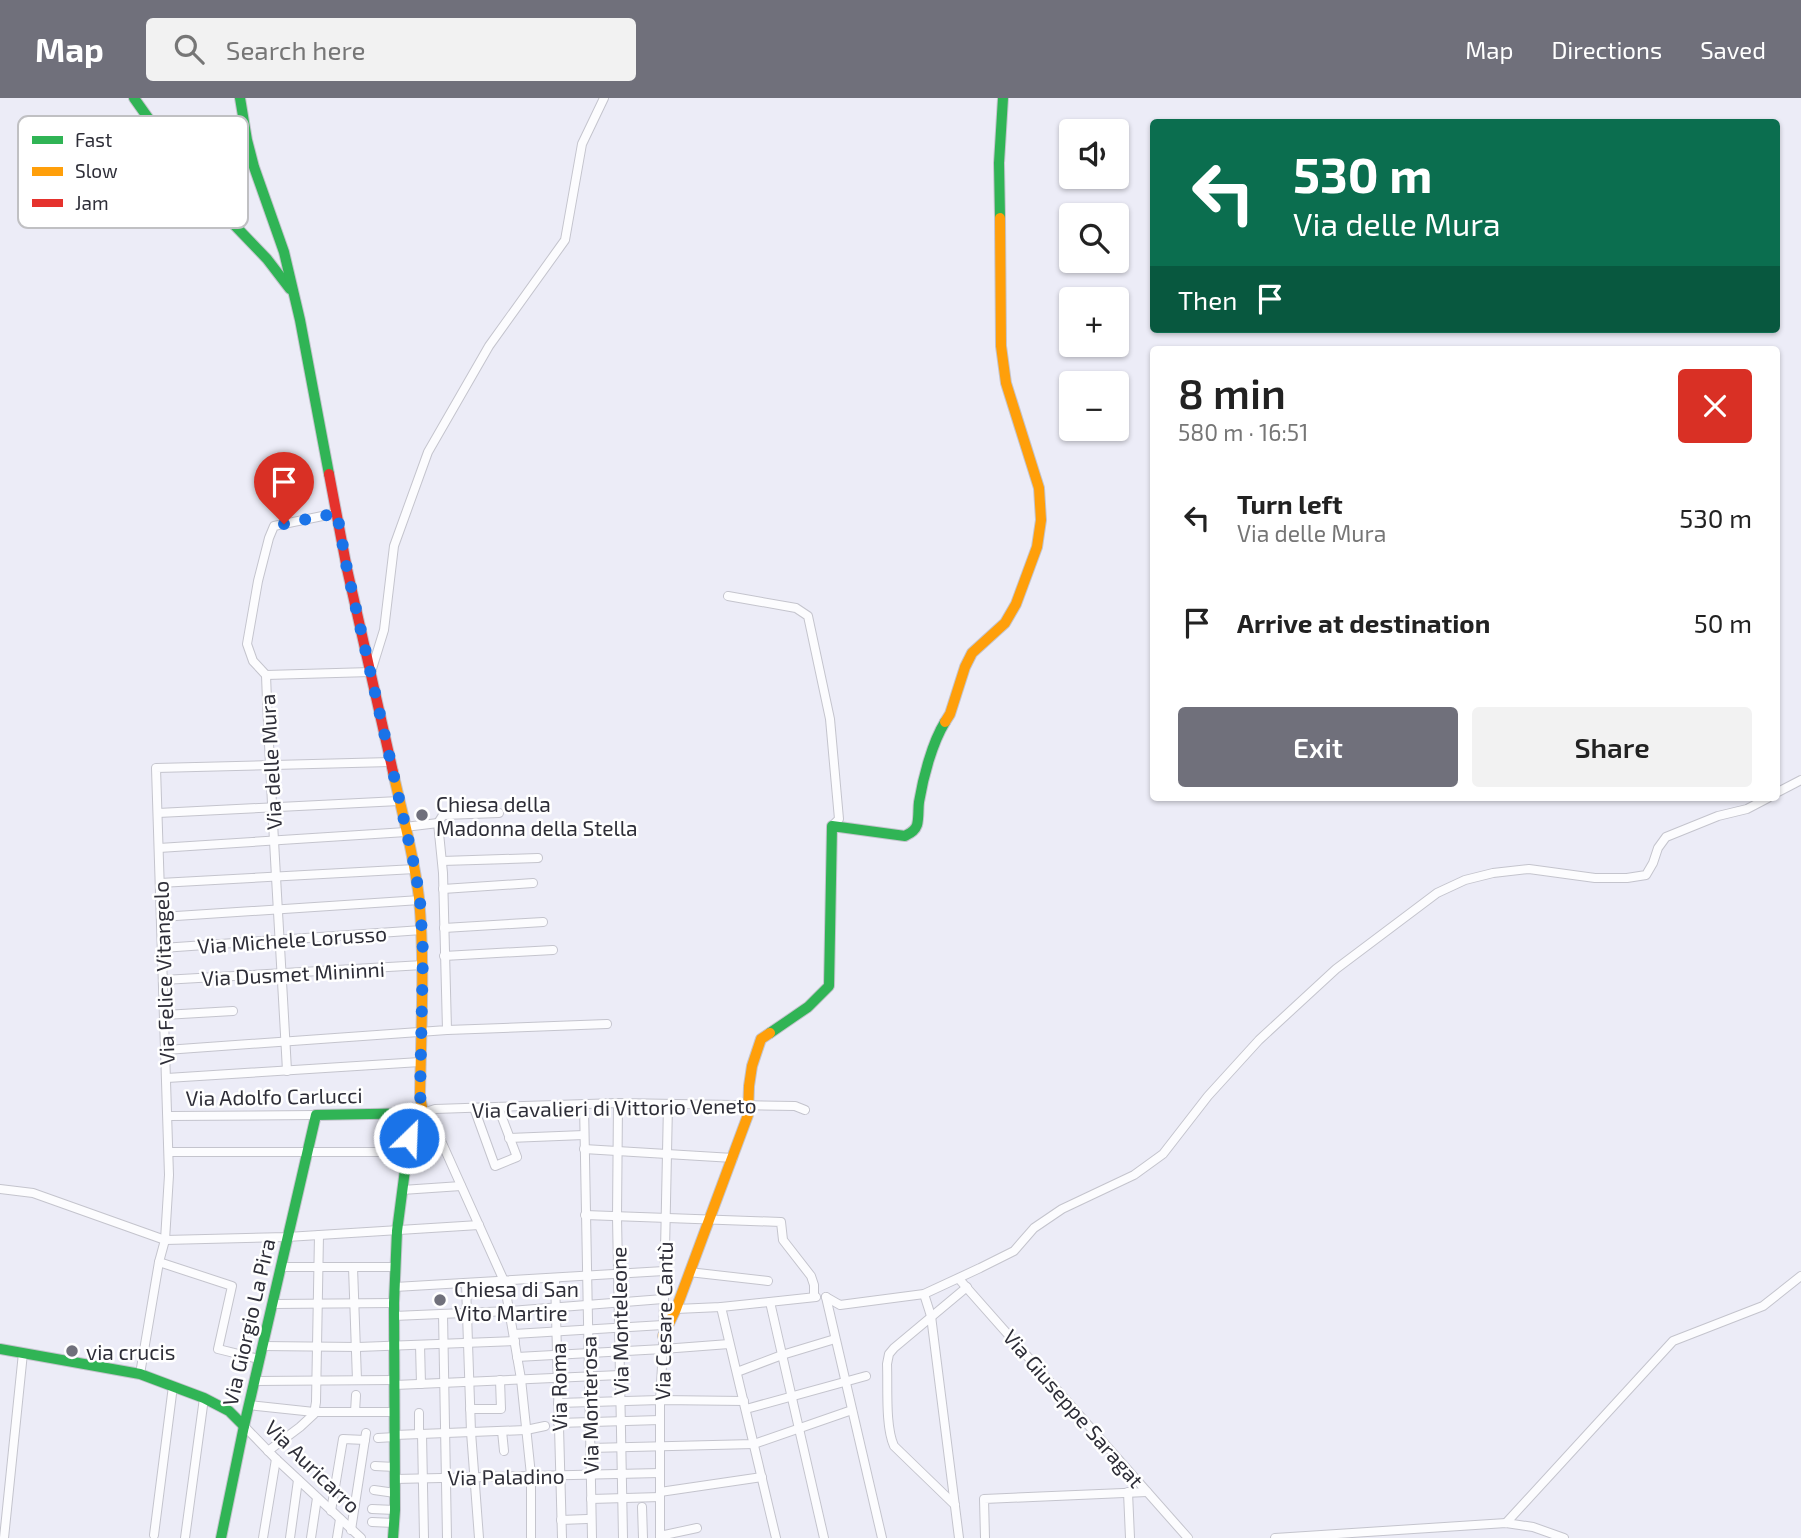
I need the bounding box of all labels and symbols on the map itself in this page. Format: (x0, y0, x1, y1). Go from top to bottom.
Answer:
legend (18, 116, 248, 228)
text: Fast (75, 128, 112, 151)
text: Slow (75, 159, 118, 182)
text: Jam (75, 191, 109, 214)
pin (254, 452, 314, 524)
street label: Via delle Mura (254, 693, 286, 831)
place label: Chiesa della Madonna della Stella (436, 791, 637, 840)
marker: Chiesa della Madonna della Stella (414, 807, 430, 823)
street label: Via Felice Vitangelo (147, 880, 179, 1066)
street label: Via Michele Lorusso (196, 920, 388, 958)
street label: Via Dusmet Mininni (201, 956, 385, 990)
street label: Via Adolfo Carlucci (185, 1082, 363, 1110)
street label: Via Cavalieri di Vittorio Veneto (471, 1092, 757, 1122)
position arrow (372, 1101, 446, 1175)
street label: Via Giorgio La Pira (217, 1236, 279, 1408)
street label: Via Cesare Cantù (649, 1241, 677, 1401)
street label: Via Monteleone (605, 1246, 633, 1396)
place label: Chiesa di San Vito Martire (454, 1276, 579, 1325)
marker: Chiesa di San Vito Martire (432, 1292, 448, 1308)
street label: Via Giuseppe Saragat (999, 1324, 1149, 1492)
street label: Via Monterosa (575, 1336, 603, 1474)
place label: via crucis (86, 1339, 175, 1364)
street label: Via Roma (545, 1342, 571, 1432)
marker: via crucis (64, 1343, 80, 1359)
street label: Via Auricarro (260, 1414, 366, 1518)
street label: Via Paladino (447, 1462, 565, 1490)

